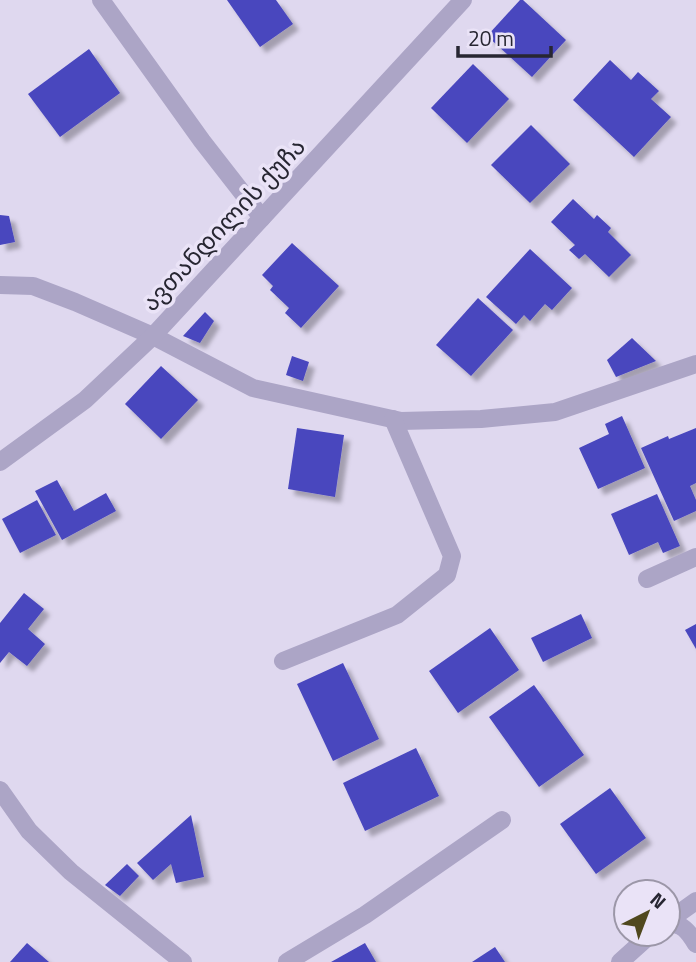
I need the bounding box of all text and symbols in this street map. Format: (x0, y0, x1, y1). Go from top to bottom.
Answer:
scale bar (458, 14, 551, 58)
text: 20 m (468, 22, 514, 54)
street label: ავთანდილის ქუჩა (133, 129, 313, 319)
north arrow (612, 878, 682, 948)
text: N (644, 885, 673, 915)

